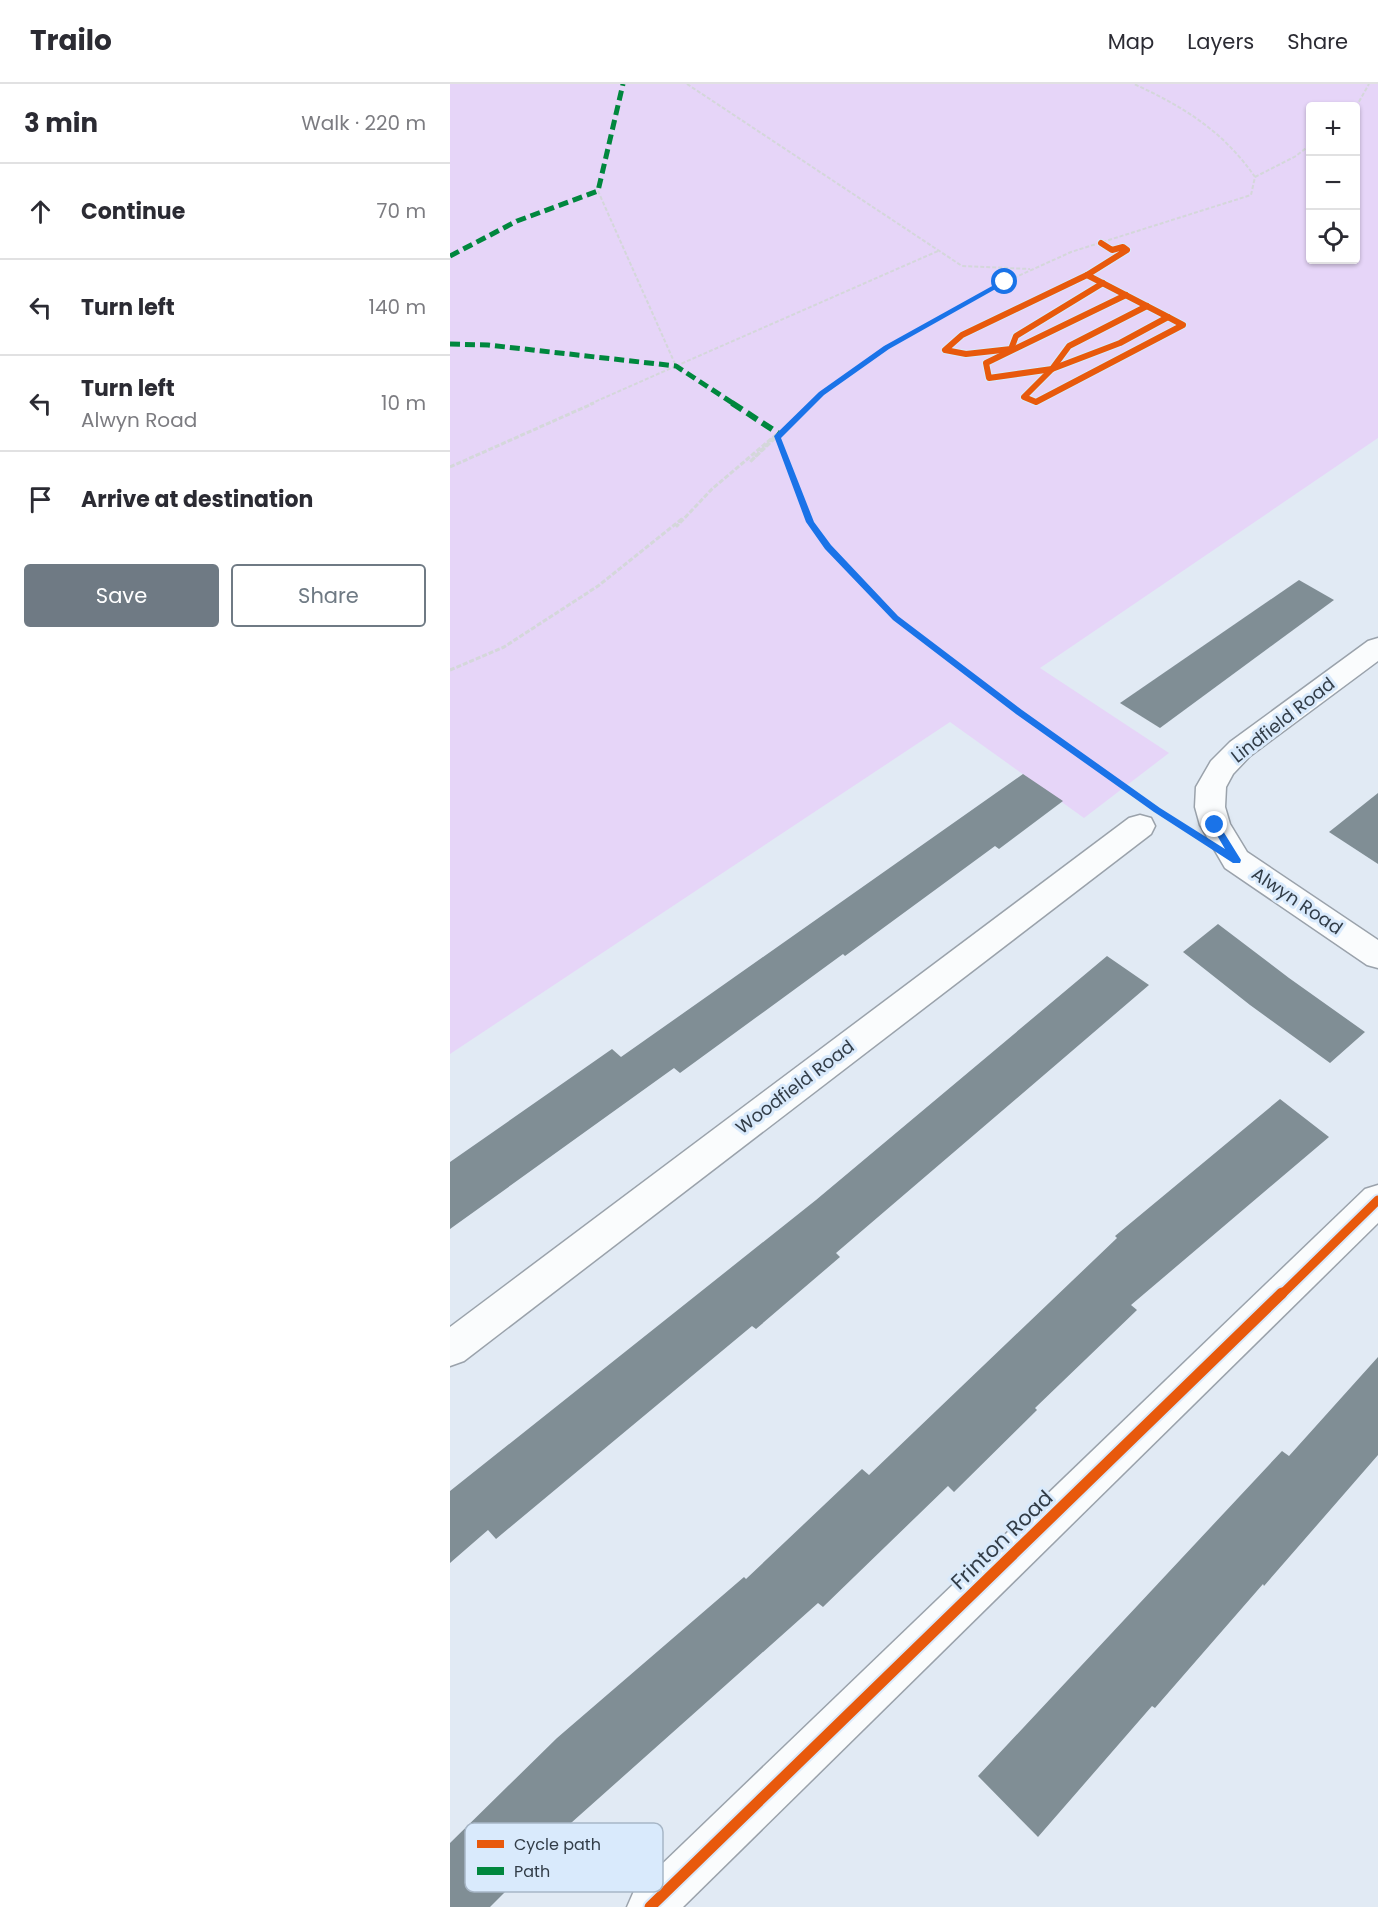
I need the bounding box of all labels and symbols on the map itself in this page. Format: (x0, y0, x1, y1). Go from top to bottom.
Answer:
route start (991, 268, 1017, 294)
street label: Lindfield Road (1226, 671, 1340, 768)
route end (1201, 811, 1227, 837)
street label: Alwyn Road (1247, 861, 1348, 940)
street label: Woodfield Road (730, 1034, 859, 1139)
street label: Frinton Road (944, 1483, 1059, 1596)
legend (465, 1823, 663, 1892)
text: Cycle path (514, 1833, 601, 1856)
text: Path (514, 1860, 550, 1883)

